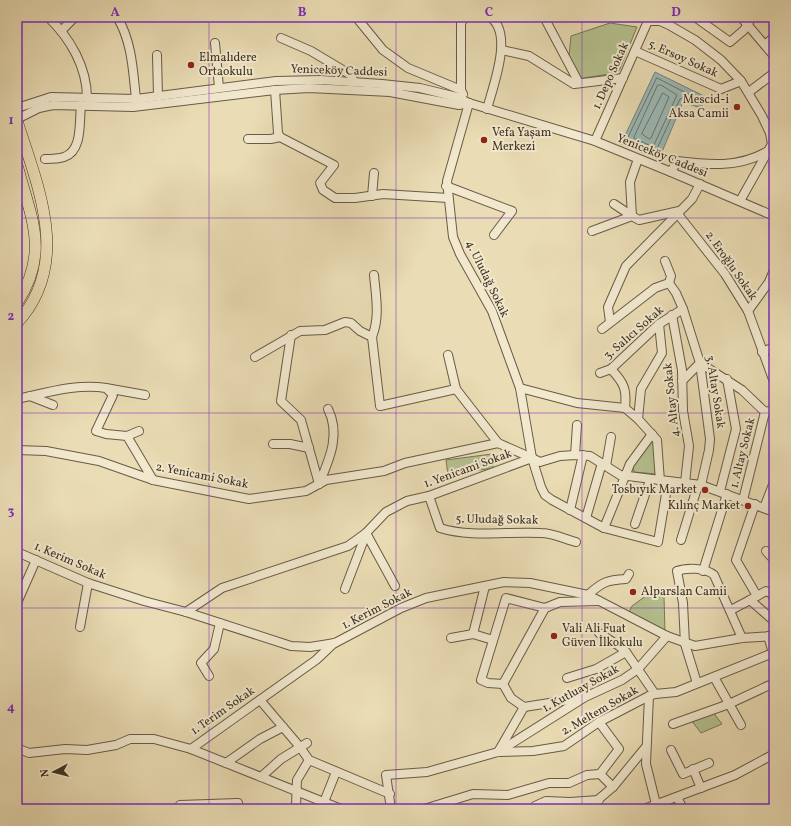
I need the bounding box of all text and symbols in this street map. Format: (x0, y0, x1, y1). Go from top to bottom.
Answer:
text: A (110, 4, 120, 22)
text: B (298, 4, 307, 22)
text: C (485, 4, 493, 22)
text: D (671, 4, 681, 22)
street label: 5. Ersoy Sokak (645, 36, 721, 82)
street label: 1. Depo Sokak (589, 39, 633, 112)
place label: Elmalıdere Ortaokulu (199, 50, 257, 80)
marker: Elmalıdere Ortaokulu (186, 60, 196, 70)
street label: Yeniceköy Caddesi (290, 61, 388, 81)
place label: Mescid-i Aksa Camii (669, 92, 729, 122)
marker: Mescid-i Aksa Camii (732, 102, 742, 112)
text: 1 (8, 112, 14, 130)
place label: Vefa Yaşam Merkezi (492, 125, 552, 155)
street label: Yeniceköy Caddesi (614, 130, 710, 182)
marker: Vefa Yaşam Merkezi (479, 135, 489, 145)
street label: 2. Eroğlu Sokak (701, 228, 761, 304)
street label: 4. Uludağ Sokak (461, 238, 513, 321)
street label: 3. Salıcı Sokak (601, 302, 668, 363)
text: 2 (8, 308, 15, 326)
street label: 3. Altay Sokak (701, 354, 729, 430)
street label: 4. Altay Sokak (660, 362, 684, 438)
street label: 1. Altay Sokak (727, 416, 760, 490)
street label: 1. Yenicami Sokak (422, 446, 515, 492)
street label: 2. Yenicami Sokak (154, 459, 250, 493)
place label: Tosbıyık Market (612, 482, 697, 498)
marker: Tosbıyık Market (700, 485, 710, 495)
place label: Kılınç Market (668, 498, 740, 514)
marker: Kılınç Market (743, 501, 753, 511)
text: 3 (8, 503, 15, 521)
street label: 5. Uludağ Sokak (456, 511, 539, 529)
street label: 1. Kerim Sokak (32, 539, 109, 584)
street label: 1. Kerim Sokak (339, 584, 415, 634)
place label: Alparslan Camii (641, 584, 727, 600)
marker: Alparslan Camii (628, 587, 638, 597)
place label: Vali Ali Fuat Güven İlkokulu (562, 621, 643, 651)
marker: Vali Ali Fuat Güven İlkokulu (549, 631, 559, 641)
street label: 1. Kutluay Sokak (540, 661, 623, 717)
street label: 2. Meltem Sokak (558, 682, 642, 740)
street label: 1. Terim Sokak (188, 683, 259, 739)
text: 4 (7, 699, 15, 717)
north arrow (34, 752, 74, 792)
text: N (38, 768, 53, 778)

